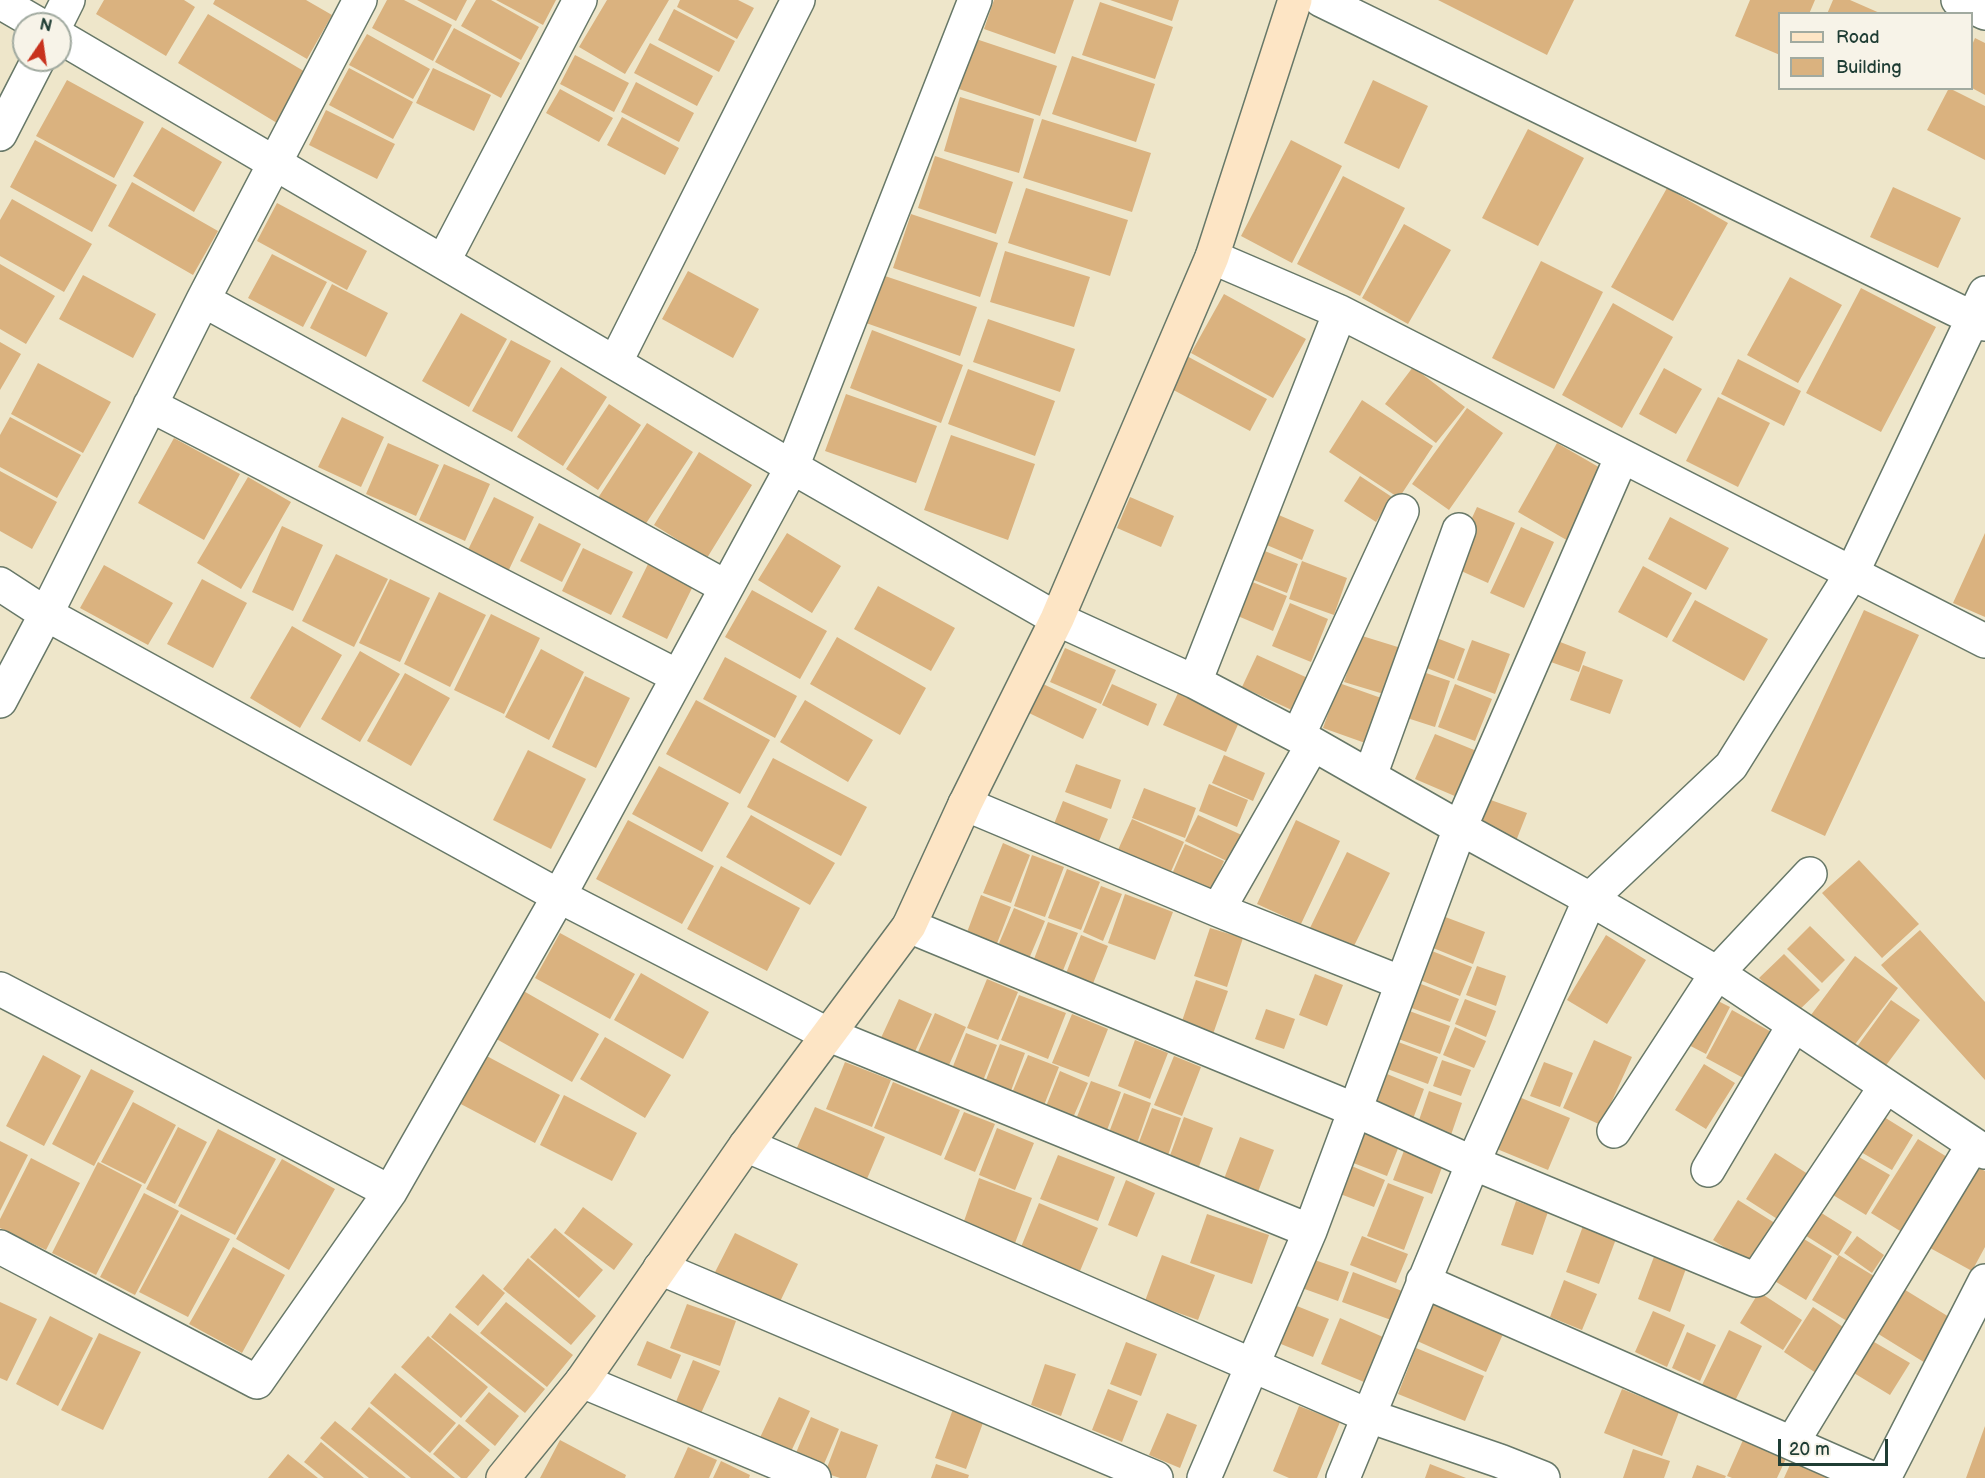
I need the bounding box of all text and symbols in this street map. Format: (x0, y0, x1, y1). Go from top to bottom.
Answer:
north arrow (12, 12, 72, 72)
legend (1778, 12, 1973, 90)
text: N (38, 15, 54, 37)
text: Road (1836, 27, 1880, 48)
text: Building (1836, 57, 1902, 78)
scale bar (1781, 1427, 1890, 1465)
text: 20 m (1789, 1439, 1830, 1460)

